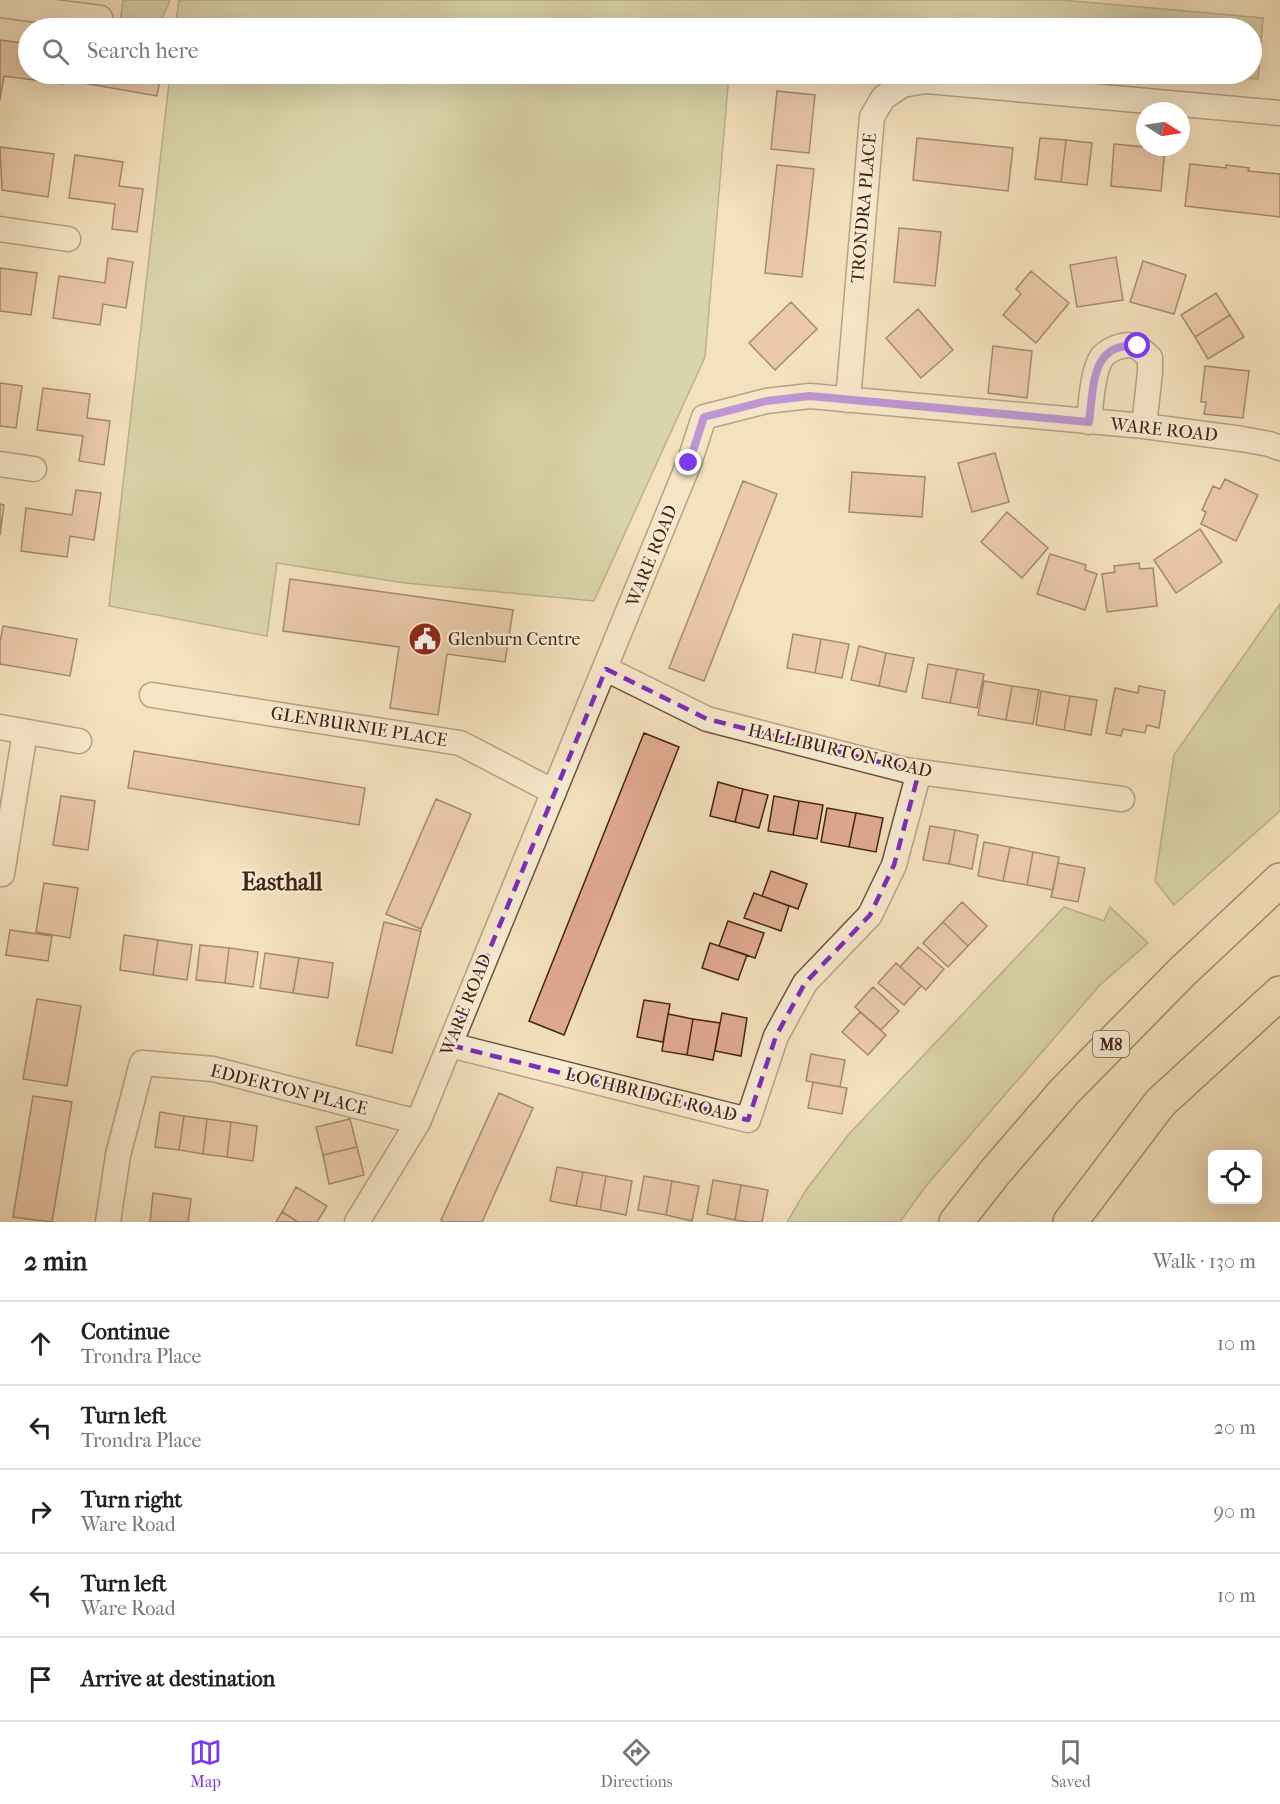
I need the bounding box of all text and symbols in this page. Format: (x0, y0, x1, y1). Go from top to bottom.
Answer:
search box (18, 18, 1262, 84)
icon: search (39, 35, 72, 68)
text: Search here (87, 38, 199, 64)
north arrow (1136, 102, 1190, 156)
street label: TRONDRA PLACE (847, 132, 881, 284)
route start (1124, 332, 1150, 358)
street label: WARE ROAD (1108, 414, 1219, 446)
route end (675, 449, 701, 475)
street label: WARE ROAD (622, 502, 682, 611)
public building icon: Glenburn Centre (407, 621, 443, 657)
place label: Glenburn Centre (448, 629, 581, 650)
street label: GLENBURNIE PLACE (269, 703, 449, 751)
street label: HALLIBURTON ROAD (746, 720, 934, 782)
district label: Easthall (241, 868, 323, 896)
street label: WARE ROAD (436, 951, 496, 1060)
road number: M8 (1093, 1031, 1129, 1057)
street label: EDDERTON PLACE (208, 1060, 370, 1120)
street label: LOCHBRIDGE ROAD (563, 1063, 739, 1127)
map controls (1208, 1150, 1262, 1204)
button: locate (1208, 1150, 1262, 1204)
text: 2 min (24, 1246, 87, 1277)
text: Walk · 130 m (1153, 1250, 1256, 1273)
text: Continue (81, 1319, 170, 1345)
icon: ahead (24, 1327, 57, 1360)
text: 10 m (1217, 1332, 1256, 1355)
text: Trondra Place (81, 1345, 202, 1368)
text: Turn left (81, 1403, 167, 1429)
icon: left (24, 1411, 57, 1444)
text: 20 m (1214, 1416, 1256, 1439)
text: Trondra Place (81, 1429, 202, 1452)
text: Turn right (81, 1487, 182, 1513)
icon: right (24, 1495, 57, 1528)
text: 90 m (1214, 1500, 1256, 1523)
text: Ware Road (81, 1513, 176, 1536)
text: Turn left (81, 1571, 167, 1597)
icon: left (24, 1579, 57, 1612)
text: 10 m (1217, 1584, 1256, 1607)
text: Ware Road (81, 1597, 176, 1620)
icon: arrive (24, 1663, 57, 1696)
text: Arrive at destination (81, 1666, 275, 1692)
tab: Map (189, 1736, 222, 1791)
tab: Directions (601, 1736, 673, 1791)
tab: Saved (1051, 1736, 1091, 1791)

